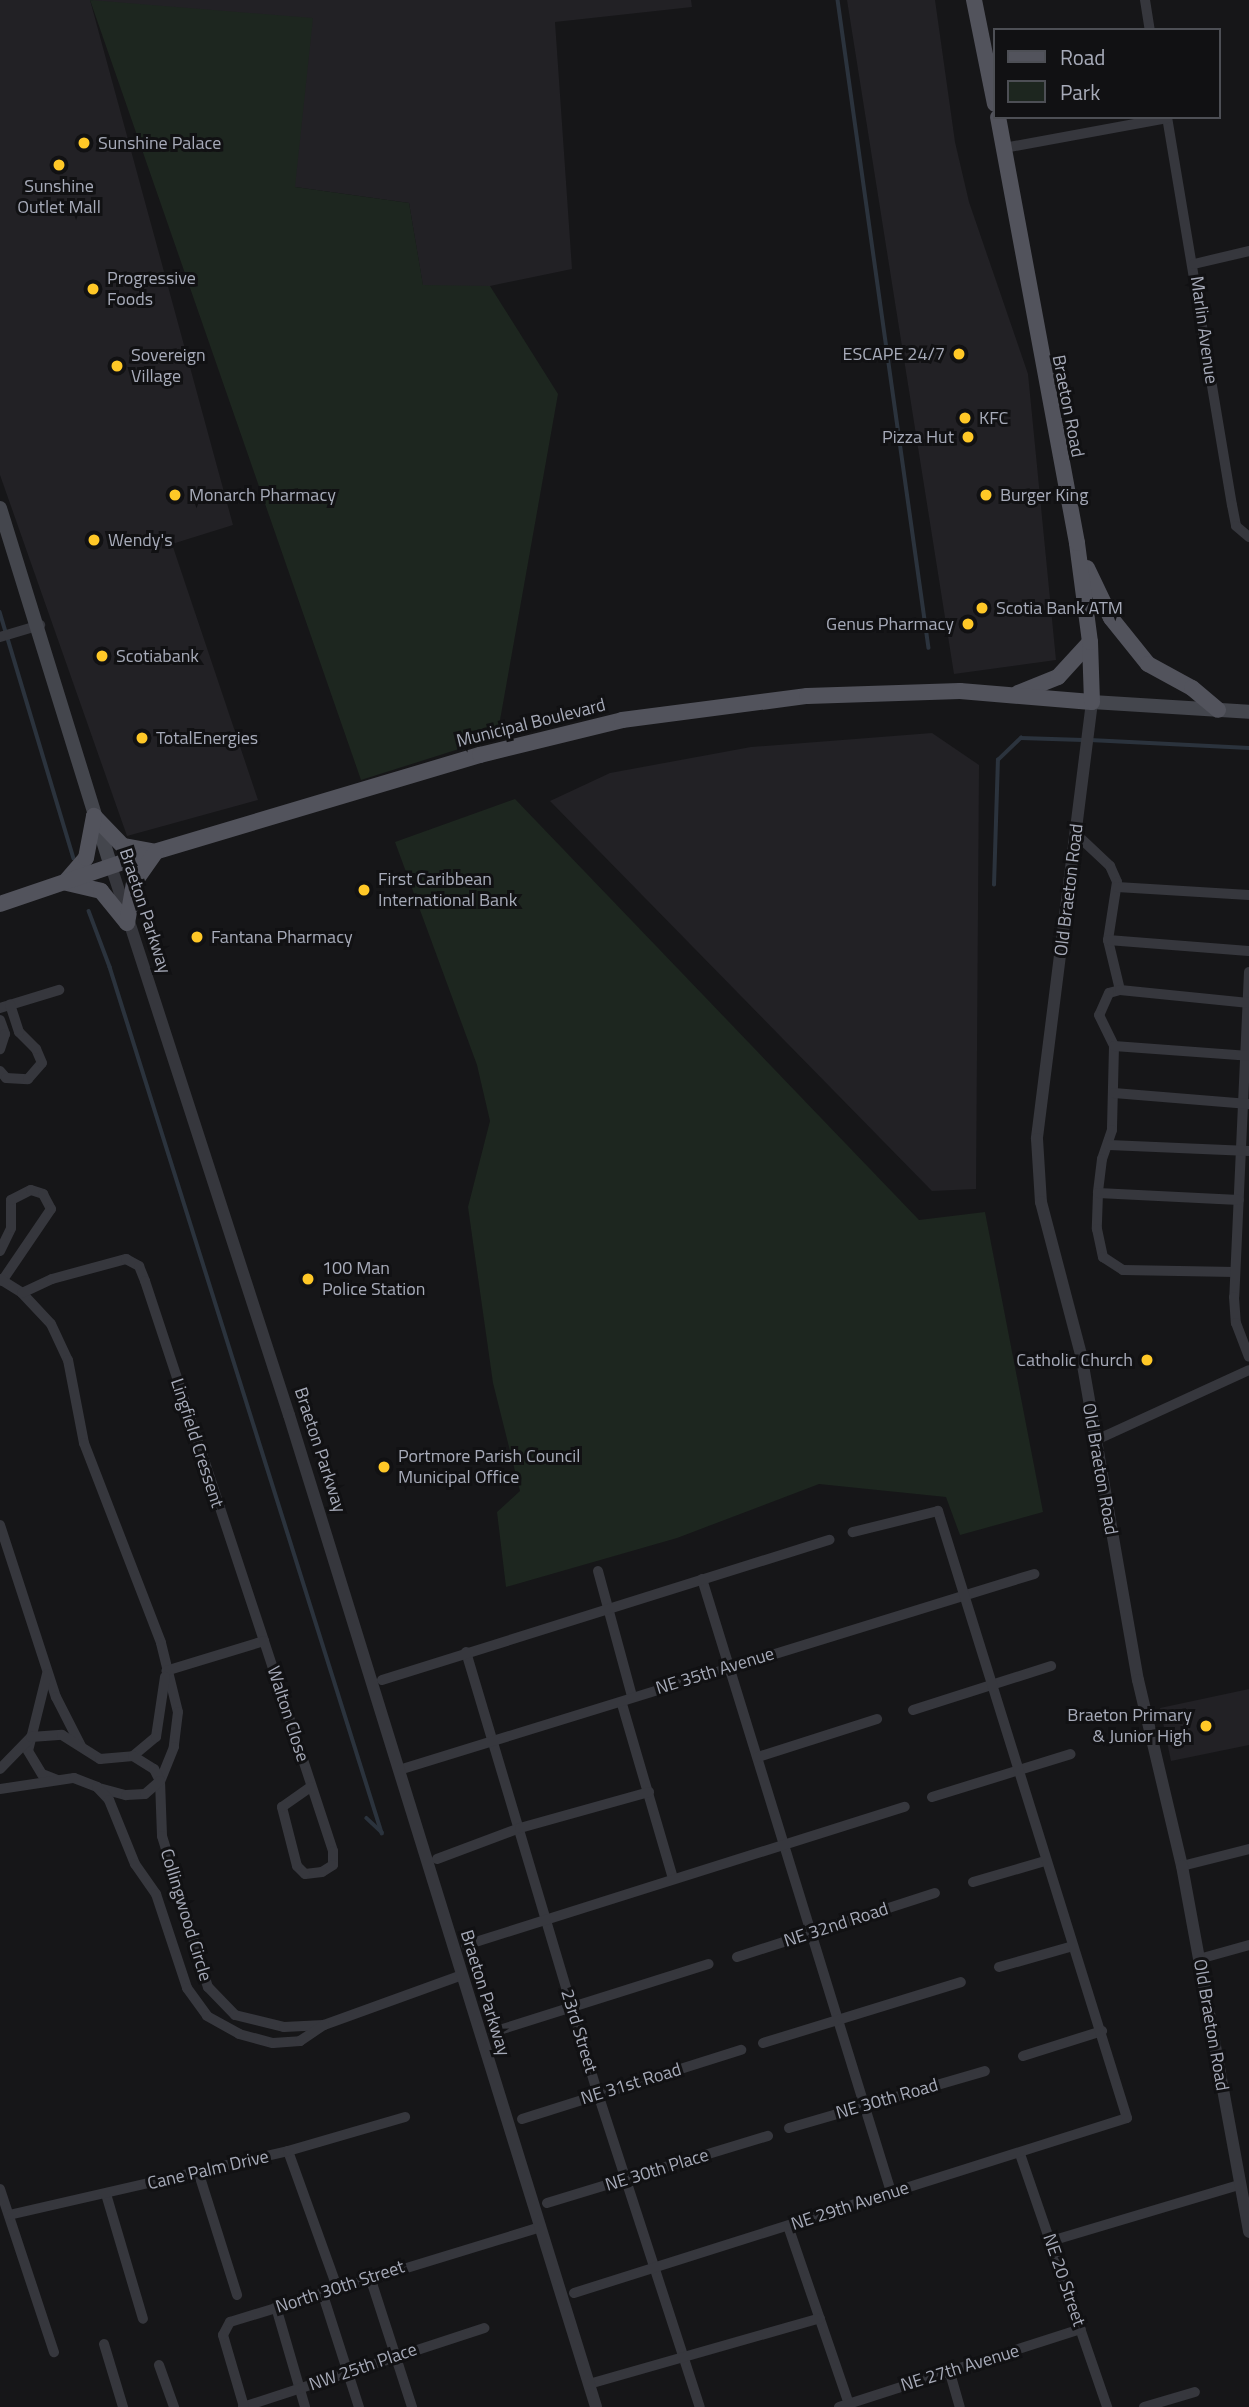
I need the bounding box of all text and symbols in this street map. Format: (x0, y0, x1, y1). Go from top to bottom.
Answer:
legend (993, 28, 1221, 119)
text: Road (1060, 41, 1105, 73)
text: Park (1060, 76, 1100, 108)
place label: Sunshine Palace (98, 132, 221, 154)
marker: Sunshine Palace (76, 135, 92, 151)
marker: Sunshine Outlet Mall (51, 157, 67, 173)
place label: Sunshine Outlet Mall (17, 176, 101, 218)
place label: Progressive Foods (107, 268, 196, 310)
street label: Marlin Avenue (1186, 275, 1222, 385)
marker: Progressive Foods (85, 281, 101, 297)
place label: ESCAPE 24/7 (843, 343, 945, 365)
place label: Sovereign Village (131, 345, 206, 388)
marker: ESCAPE 24/7 (951, 346, 967, 362)
street label: Braeton Road (1047, 353, 1089, 459)
marker: Sovereign Village (109, 358, 125, 374)
place label: KFC (979, 407, 1008, 429)
marker: KFC (957, 410, 973, 426)
place label: Pizza Hut (882, 426, 954, 448)
marker: Pizza Hut (960, 429, 976, 445)
place label: Monarch Pharmacy (189, 484, 336, 506)
place label: Burger King (1000, 484, 1088, 506)
marker: Monarch Pharmacy (167, 487, 183, 503)
marker: Burger King (978, 487, 994, 503)
place label: Wendy's (108, 529, 173, 551)
marker: Wendy's (86, 532, 102, 548)
place label: Scotia Bank ATM (996, 597, 1123, 619)
marker: Scotia Bank ATM (974, 600, 990, 616)
place label: Genus Pharmacy (826, 613, 954, 635)
marker: Genus Pharmacy (960, 616, 976, 632)
place label: Scotiabank (116, 645, 199, 667)
marker: Scotiabank (94, 648, 110, 664)
street label: Municipal Boulevard (454, 694, 608, 752)
place label: TotalEnergies (156, 727, 258, 749)
marker: TotalEnergies (134, 730, 150, 746)
street label: Old Braeton Road (1050, 823, 1088, 957)
street label: Braeton Parkway (115, 846, 175, 976)
place label: First Caribbean International Bank (378, 869, 517, 912)
marker: First Caribbean International Bank (356, 882, 372, 898)
place label: Fantana Pharmacy (211, 926, 353, 948)
marker: Fantana Pharmacy (189, 929, 205, 945)
place label: 100 Man Police Station (322, 1258, 425, 1300)
marker: 100 Man Police Station (300, 1271, 316, 1287)
place label: Catholic Church (1016, 1349, 1133, 1371)
marker: Catholic Church (1139, 1352, 1155, 1368)
street label: Lingfield Cressent (166, 1376, 228, 1510)
street label: Braeton Parkway (290, 1385, 350, 1515)
street label: Old Braeton Road (1078, 1401, 1122, 1537)
place label: Portmore Parish Council Municipal Office (398, 1446, 580, 1488)
marker: Portmore Parish Council Municipal Office (376, 1459, 392, 1475)
street label: NE 35th Avenue (653, 1643, 777, 1699)
street label: Walton Close (262, 1663, 314, 1765)
place label: Braeton Primary & Junior High (1067, 1705, 1192, 1748)
marker: Braeton Primary & Junior High (1198, 1718, 1214, 1734)
street label: Collingwood Circle (156, 1846, 216, 1984)
street label: NE 32nd Road (781, 1898, 891, 1952)
street label: Braeton Parkway (456, 1927, 514, 2059)
street label: Old Braeton Road (1189, 1957, 1233, 2093)
street label: 23rd Street (556, 1987, 602, 2075)
street label: NE 31st Road (578, 2058, 684, 2110)
street label: NE 30th Road (833, 2074, 941, 2124)
street label: NE 30th Place (603, 2144, 711, 2196)
street label: Cane Palm Drive (145, 2146, 271, 2194)
street label: NE 29th Avenue (788, 2177, 912, 2235)
street label: NE 20 Street (1038, 2231, 1090, 2329)
street label: North 30th Street (273, 2256, 407, 2318)
street label: NW 25th Place (306, 2338, 420, 2396)
street label: NE 27th Avenue (898, 2340, 1022, 2396)

